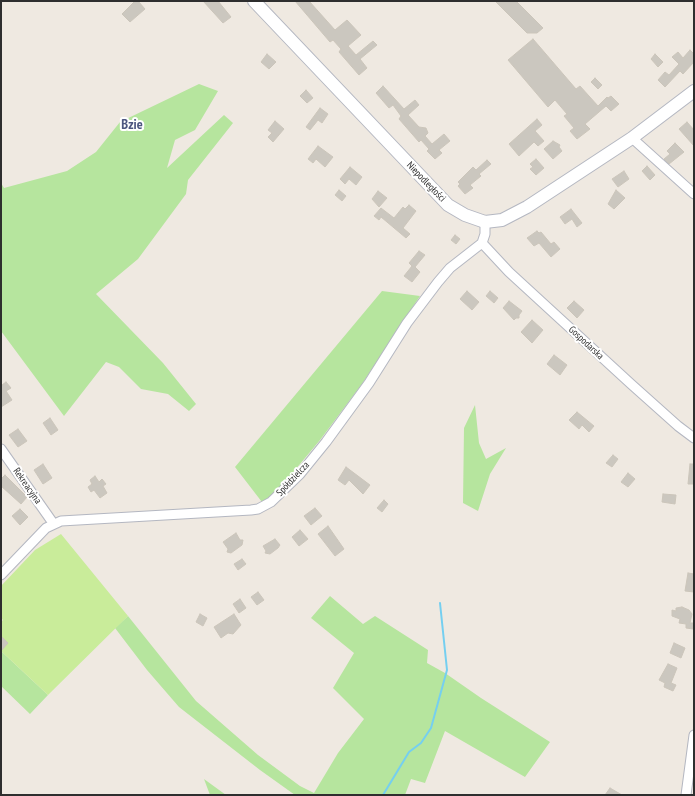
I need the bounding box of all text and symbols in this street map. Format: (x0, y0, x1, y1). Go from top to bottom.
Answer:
district label: Bzie (121, 117, 143, 133)
street label: Niepodległości (404, 159, 448, 205)
street label: Gospodarska (566, 324, 606, 362)
street label: Spółdzielcza (274, 459, 312, 499)
street label: Rekreacyjna (10, 466, 44, 506)

